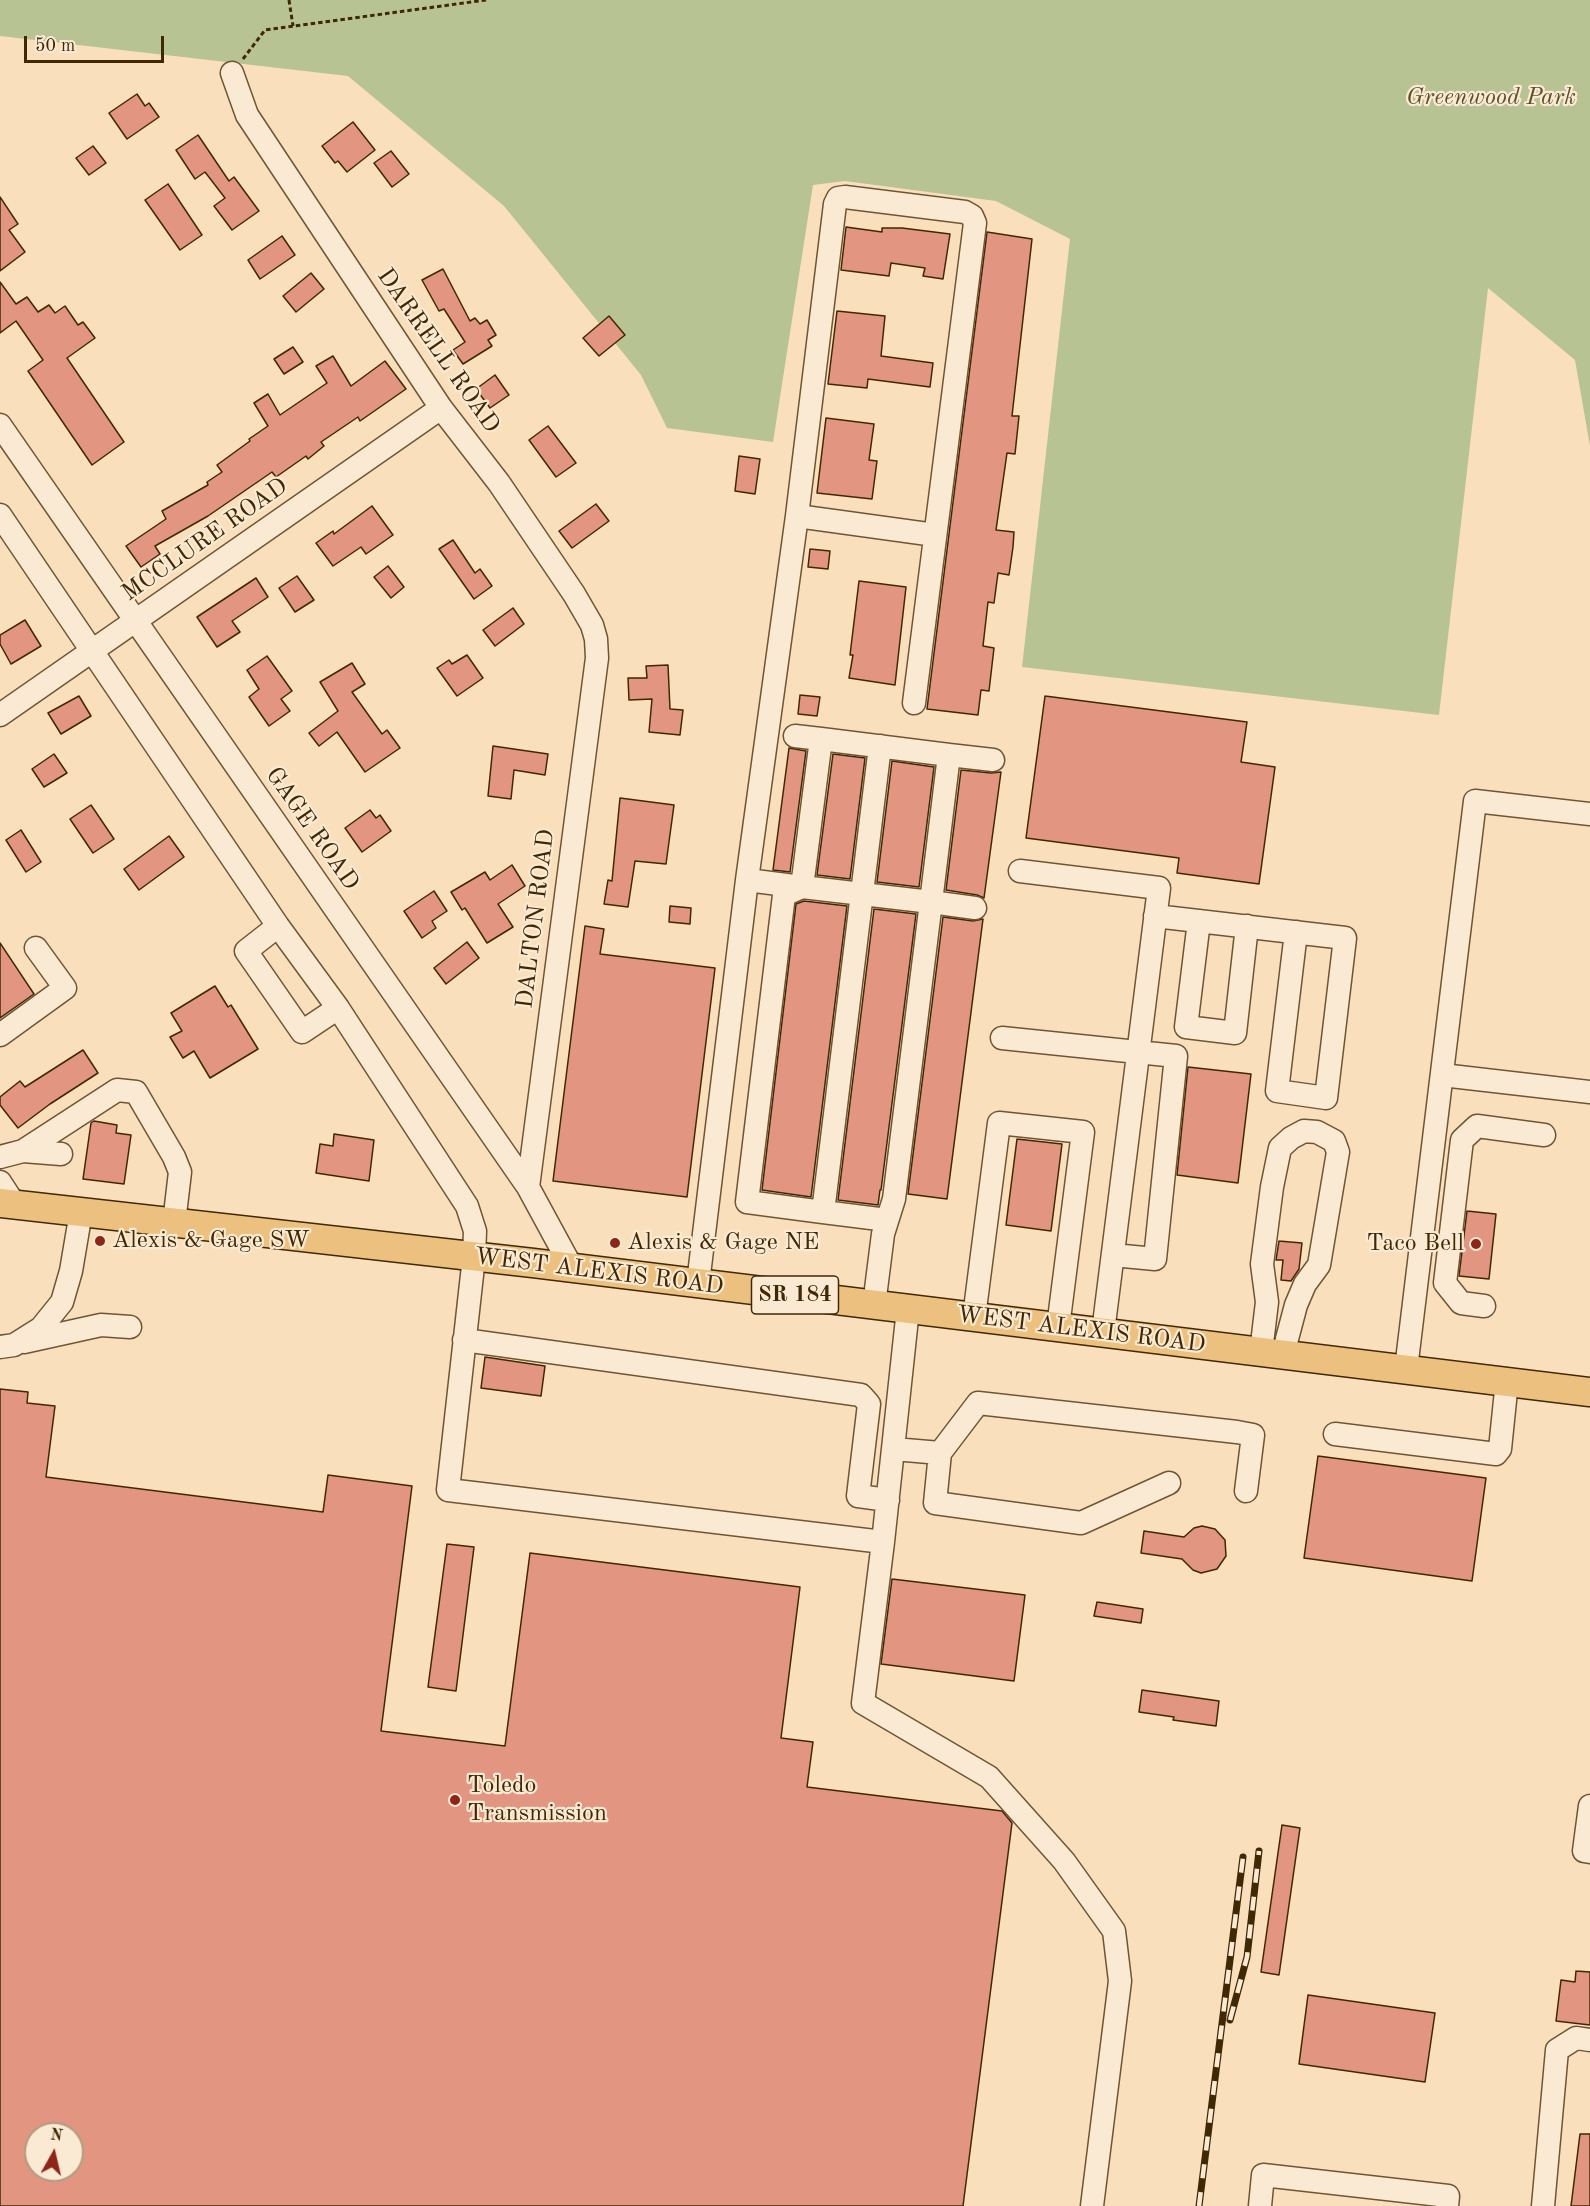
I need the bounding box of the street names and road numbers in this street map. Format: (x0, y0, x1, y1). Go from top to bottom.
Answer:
street label: DARRELL ROAD (370, 263, 506, 439)
street label: MCCLURE ROAD (117, 472, 293, 608)
street label: GAGE ROAD (259, 762, 365, 896)
street label: DALTON ROAD (511, 828, 561, 1010)
street label: WEST ALEXIS ROAD (473, 1242, 725, 1302)
road number: SR 184 (752, 1276, 838, 1314)
street label: WEST ALEXIS ROAD (955, 1300, 1207, 1360)

